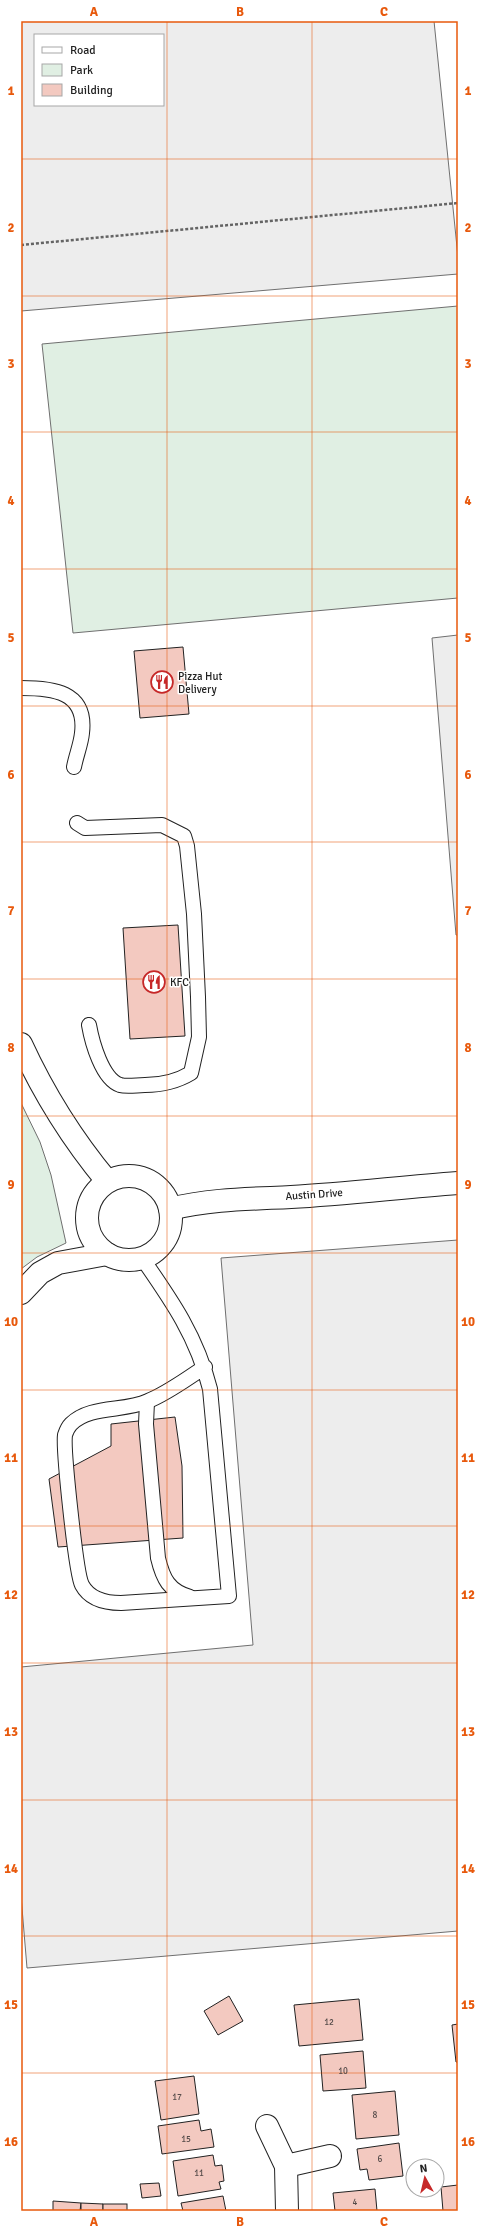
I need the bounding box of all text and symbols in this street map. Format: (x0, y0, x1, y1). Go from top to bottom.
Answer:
text: A (90, 4, 99, 20)
text: B (236, 4, 244, 20)
text: C (380, 4, 388, 20)
legend (34, 34, 164, 106)
text: Road (70, 43, 96, 58)
text: Park (70, 63, 93, 78)
text: 1 (7, 83, 15, 99)
text: Building (70, 83, 113, 98)
text: 1 (464, 83, 472, 99)
text: 2 (7, 220, 15, 236)
text: 2 (464, 220, 472, 236)
text: 3 (7, 356, 15, 372)
text: 3 (464, 356, 472, 372)
text: 4 (7, 493, 15, 509)
text: 4 (464, 493, 472, 509)
text: 5 (7, 630, 15, 646)
text: 5 (464, 630, 472, 646)
restaurant icon: Pizza Hut Delivery (149, 669, 175, 695)
place label: Pizza Hut Delivery (178, 670, 222, 696)
text: 6 (7, 767, 15, 783)
text: 6 (464, 767, 472, 783)
text: 7 (7, 903, 15, 919)
text: 7 (464, 903, 472, 919)
restaurant icon: KFC (141, 969, 167, 995)
place label: KFC (170, 976, 189, 989)
text: 8 (7, 1040, 15, 1056)
text: 8 (464, 1040, 472, 1056)
text: 9 (7, 1177, 15, 1193)
text: 9 (464, 1177, 472, 1193)
street label: Austin Drive (285, 1186, 343, 1203)
text: 10 (4, 1314, 18, 1330)
text: 10 (461, 1314, 475, 1330)
text: 11 (4, 1450, 18, 1466)
text: 11 (461, 1450, 475, 1466)
text: 12 (4, 1587, 18, 1603)
text: 12 (461, 1587, 475, 1603)
text: 13 (4, 1724, 18, 1740)
text: 13 (461, 1724, 475, 1740)
text: 14 (4, 1861, 18, 1877)
text: 14 (461, 1861, 475, 1877)
text: 15 (4, 1997, 18, 2013)
text: 15 (461, 1997, 475, 2013)
house number: 12 (324, 2017, 334, 2028)
house number: 10 (338, 2066, 348, 2077)
house number: 17 (172, 2092, 182, 2103)
house number: 8 (373, 2110, 378, 2121)
text: 16 (4, 2134, 18, 2150)
house number: 15 (181, 2134, 191, 2145)
text: 16 (461, 2134, 475, 2150)
house number: 6 (378, 2154, 383, 2165)
north arrow (405, 2158, 445, 2198)
text: N (419, 2162, 428, 2176)
house number: 11 (194, 2168, 204, 2179)
house number: 4 (353, 2197, 358, 2208)
text: A (90, 2214, 99, 2230)
text: B (236, 2214, 244, 2230)
text: C (380, 2214, 388, 2230)

